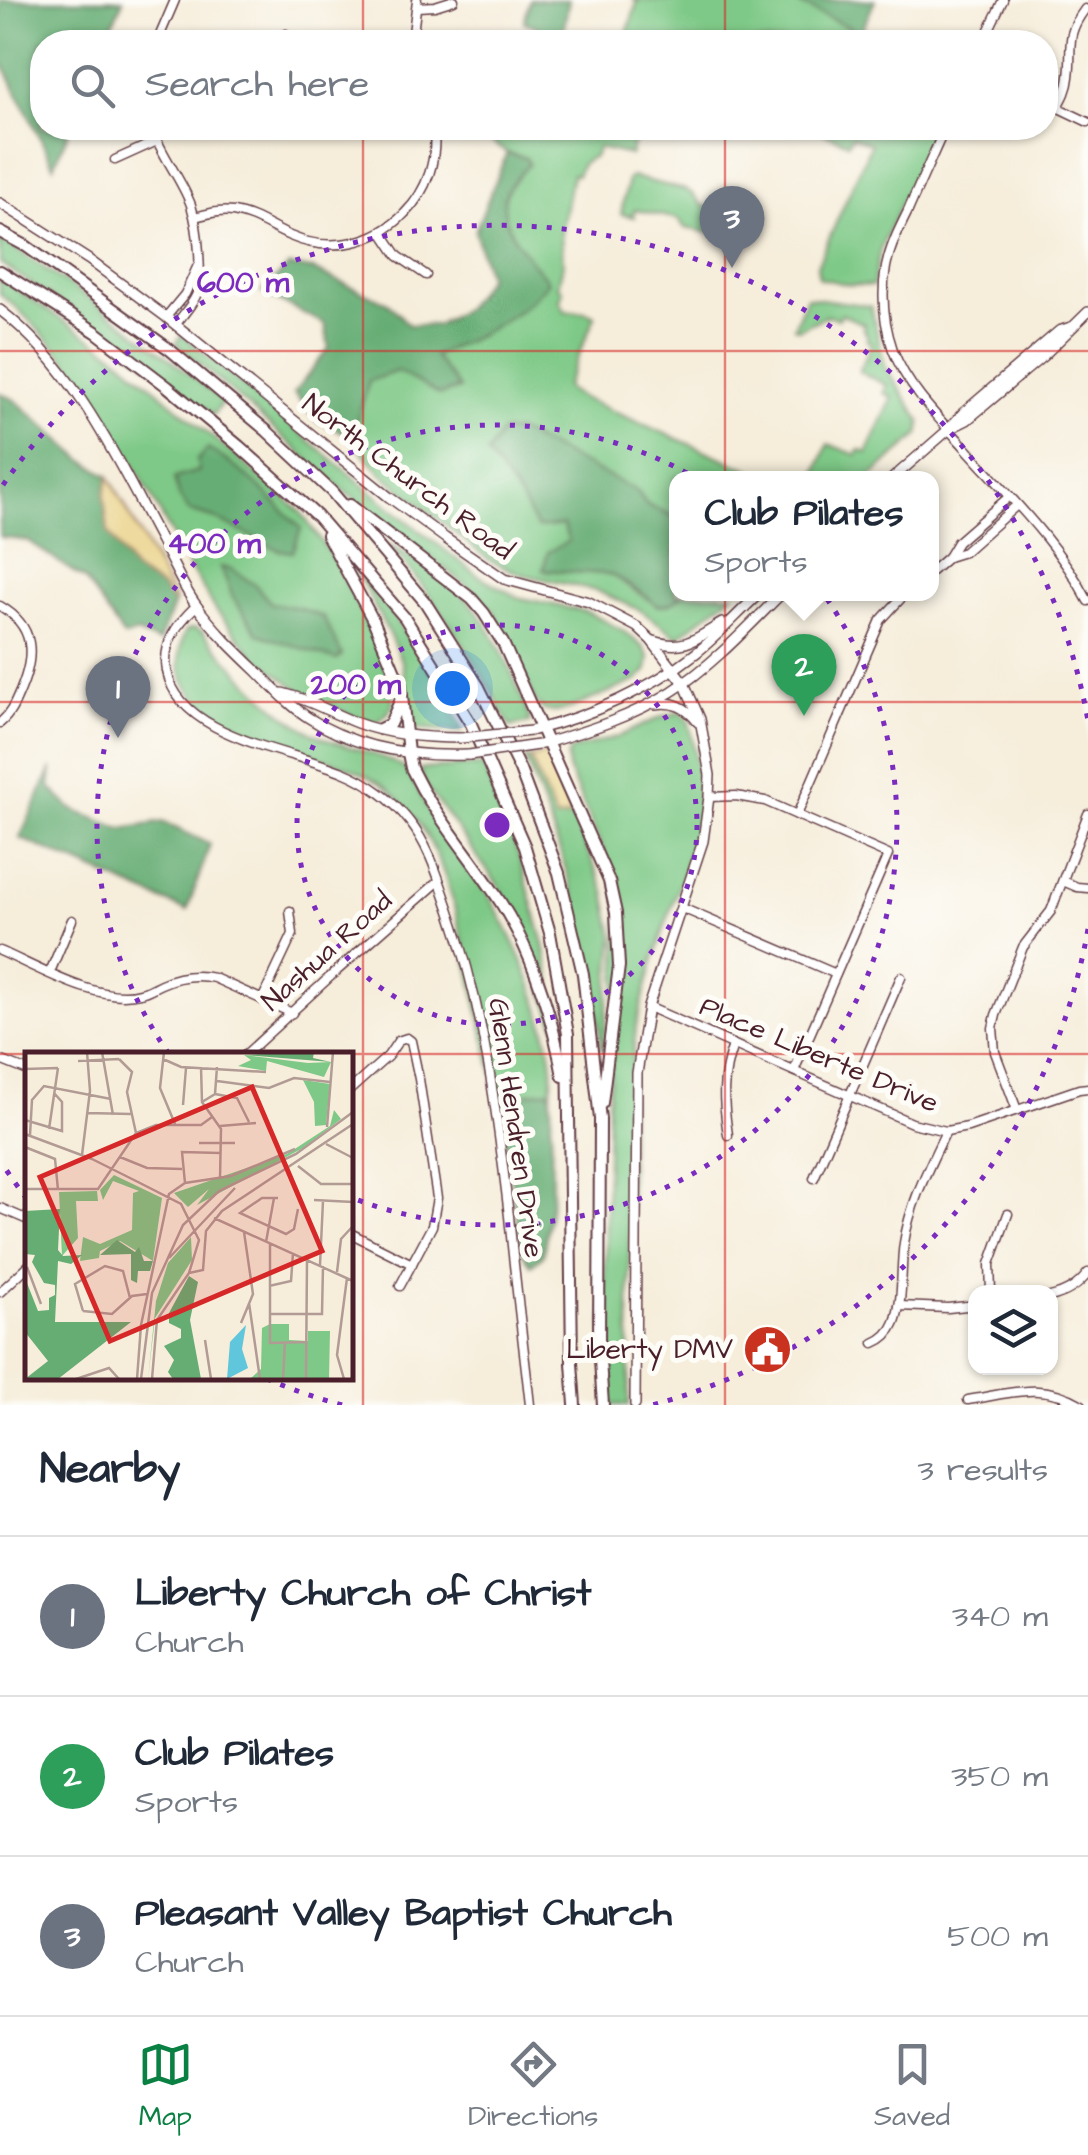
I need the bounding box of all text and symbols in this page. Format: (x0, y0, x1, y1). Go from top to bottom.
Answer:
search box (30, 30, 1058, 140)
icon: search (65, 58, 120, 113)
text: Search here (145, 59, 369, 111)
pin: 3 (700, 186, 764, 268)
text: 600 m (197, 262, 290, 304)
street label: North Church Road (294, 385, 522, 569)
popup (669, 471, 939, 601)
text: Club Pilates (704, 488, 904, 540)
text: 400 m (167, 523, 261, 565)
text: Sports (704, 540, 808, 585)
pin: 2 (772, 634, 836, 716)
pin: 1 (86, 656, 150, 738)
your location (427, 663, 478, 714)
text: 200 m (310, 664, 402, 706)
centre of rings (479, 807, 515, 843)
street label: Nashua Road (253, 882, 401, 1020)
street label: Place Liberte Drive (694, 987, 944, 1123)
street label: Glenn Hendren Drive (478, 996, 554, 1260)
inset map (25, 1052, 352, 1380)
map controls (968, 1285, 1058, 1375)
button: layers (968, 1285, 1058, 1375)
public building icon: Liberty DMV (742, 1323, 794, 1375)
place label: Liberty DMV (566, 1330, 733, 1371)
text: Nearby (40, 1441, 180, 1499)
text: 3 results (918, 1448, 1048, 1493)
text: Liberty Church of Christ (135, 1568, 591, 1620)
text: 1 (70, 1594, 75, 1639)
text: 340 m (952, 1594, 1048, 1639)
text: Church (135, 1620, 244, 1665)
text: Club Pilates (135, 1728, 334, 1780)
text: 2 (63, 1754, 82, 1799)
text: 350 m (951, 1754, 1048, 1799)
text: Sports (135, 1780, 238, 1825)
text: Pleasant Valley Baptist Church (135, 1888, 672, 1940)
text: 3 (64, 1914, 81, 1959)
text: 500 m (947, 1914, 1048, 1959)
text: Church (135, 1940, 244, 1985)
tab: Map (138, 2037, 193, 2136)
tab: Directions (468, 2037, 598, 2136)
tab: Saved (874, 2037, 950, 2136)

